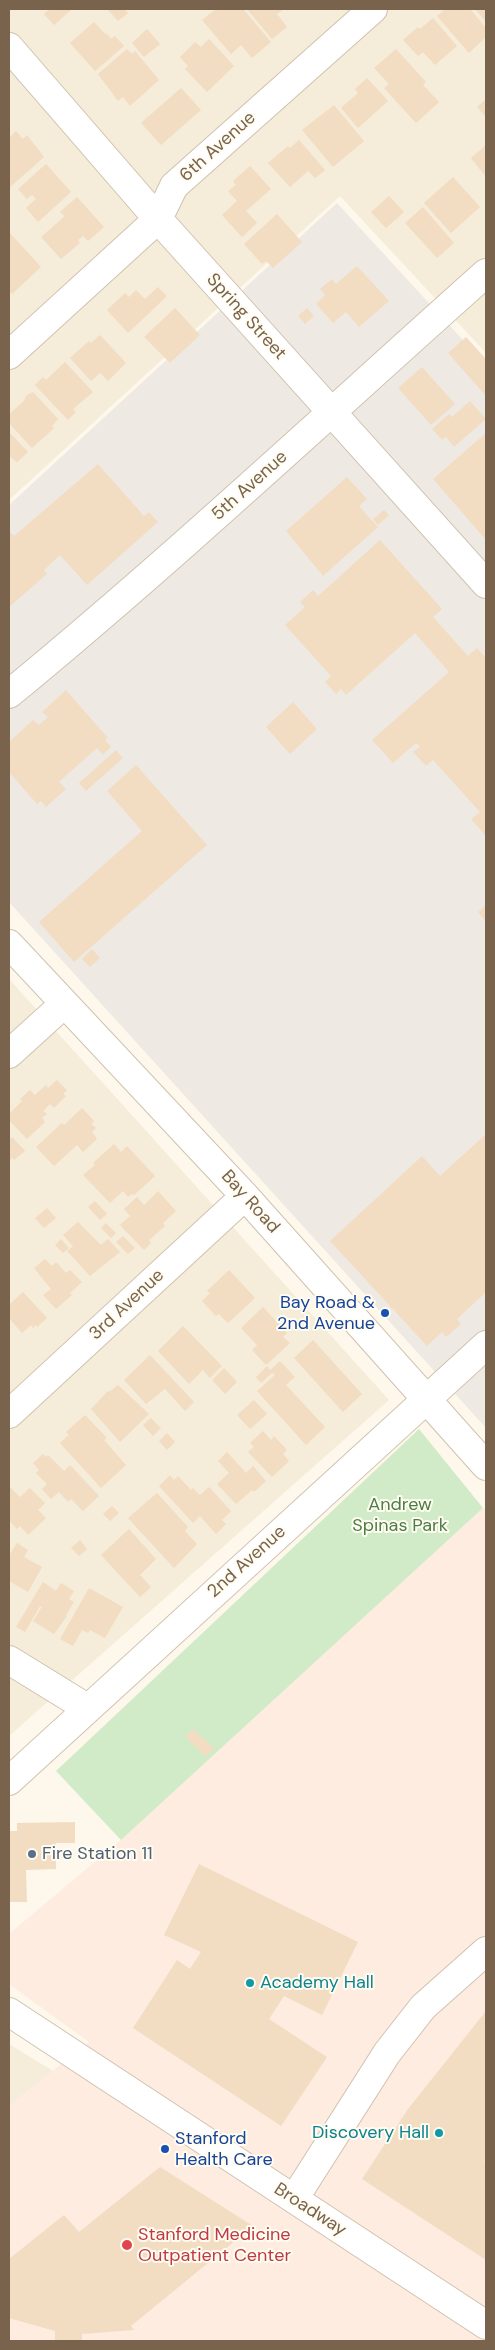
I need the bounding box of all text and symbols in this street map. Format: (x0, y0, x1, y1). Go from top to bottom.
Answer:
street label: 6th Avenue (176, 107, 260, 187)
street label: Spring Street (202, 269, 290, 365)
street label: 5th Avenue (208, 446, 292, 526)
street label: Bay Road (216, 1166, 284, 1238)
street label: 3rd Avenue (85, 1265, 169, 1345)
place label: Bay Road & 2nd Avenue (277, 1292, 375, 1335)
marker: Bay Road & 2nd Avenue (379, 1307, 391, 1319)
park label: Andrew Spinas Park (352, 1494, 448, 1536)
street label: 2nd Avenue (203, 1521, 291, 1603)
place label: Fire Station 11 (42, 1843, 153, 1865)
marker: Fire Station 11 (26, 1848, 38, 1860)
place label: Academy Hall (260, 1972, 374, 1994)
marker: Academy Hall (244, 1977, 256, 1989)
place label: Discovery Hall (312, 2122, 429, 2144)
marker: Discovery Hall (433, 2127, 445, 2139)
place label: Stanford Health Care (175, 2128, 273, 2170)
marker: Stanford Health Care (159, 2143, 171, 2155)
street label: Broadway (270, 2179, 350, 2241)
place label: Stanford Medicine Outpatient Center (138, 2224, 291, 2266)
marker: Stanford Medicine Outpatient Center (120, 2238, 134, 2252)

